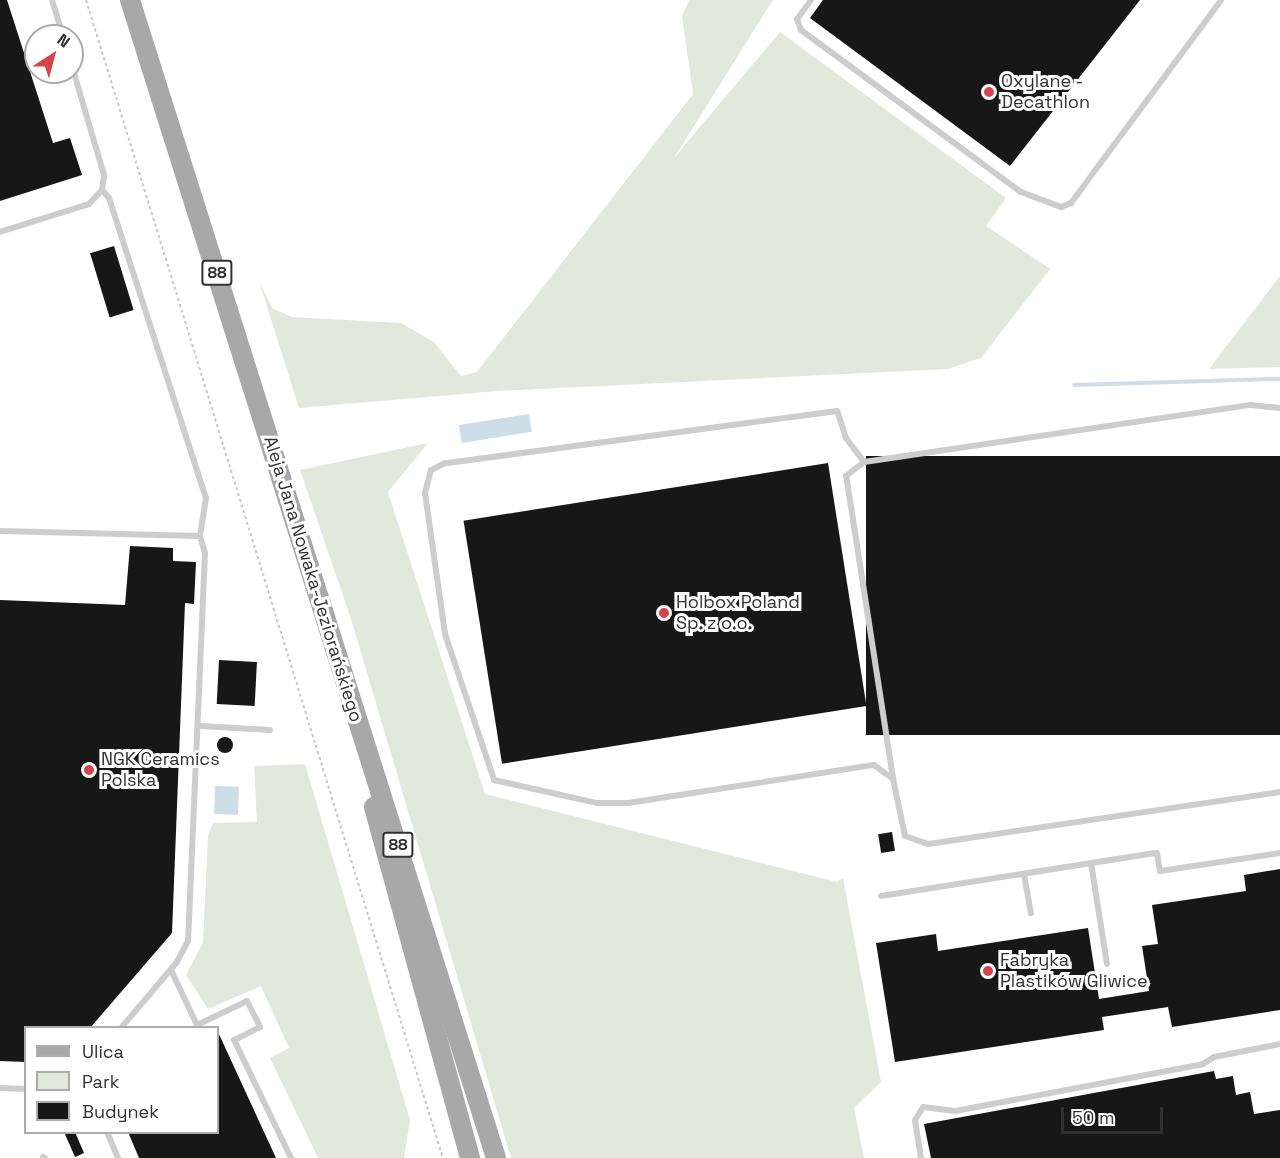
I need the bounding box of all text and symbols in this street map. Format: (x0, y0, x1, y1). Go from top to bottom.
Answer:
north arrow (24, 24, 84, 84)
text: N (53, 29, 74, 52)
place label: Oxylane - Decathlon (1001, 71, 1090, 113)
marker: Oxylane - Decathlon (982, 85, 996, 99)
road number: 88 (200, 260, 234, 286)
street label: Aleja Jana Nowaka-Jeziorańskiego (259, 433, 367, 725)
place label: Holbox Poland Sp. z o.o. (676, 592, 800, 634)
marker: Holbox Poland Sp. z o.o. (657, 606, 671, 620)
place label: NGK Ceramics Polska (101, 749, 220, 792)
marker: NGK Ceramics Polska (82, 763, 96, 777)
road number: 88 (382, 832, 414, 858)
place label: Fabryka Plastików Gliwice (1000, 950, 1148, 992)
marker: Fabryka Plastików Gliwice (981, 964, 995, 978)
legend (24, 1026, 219, 1134)
text: Ulica (82, 1040, 124, 1063)
text: Park (82, 1070, 119, 1093)
scale bar (1064, 1095, 1166, 1133)
text: Budynek (82, 1100, 159, 1123)
text: 50 m (1072, 1106, 1114, 1129)

